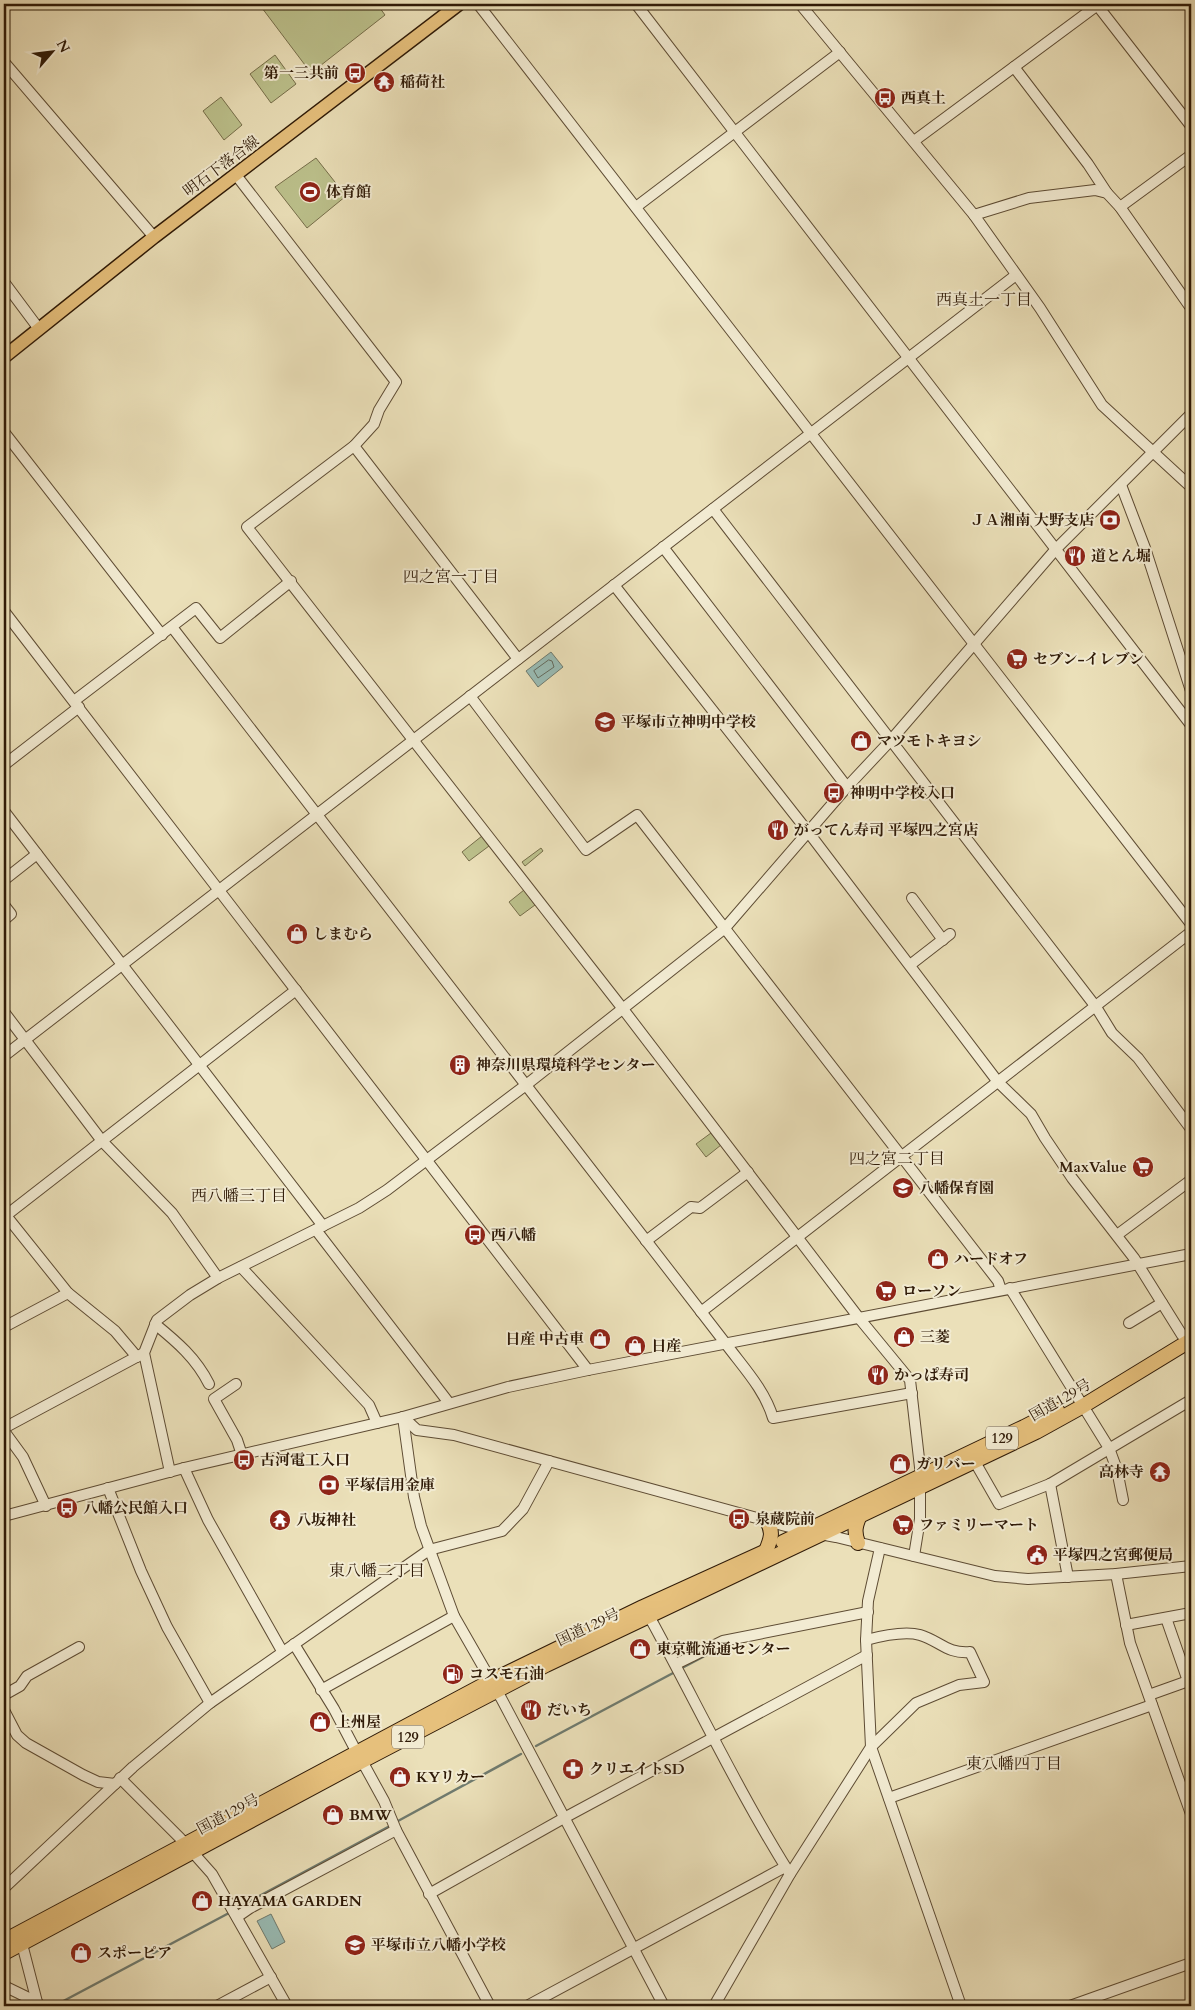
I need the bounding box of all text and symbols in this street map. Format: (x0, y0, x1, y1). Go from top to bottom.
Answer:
north arrow (28, 28, 78, 78)
text: N (52, 36, 74, 56)
bus stop icon: 第一三共前 (343, 61, 367, 85)
place label: 第一三共前 (264, 63, 339, 83)
temple icon: 稲荷社 (372, 70, 396, 94)
place label: 稲荷社 (400, 72, 445, 92)
bus stop icon: 西真土 (873, 86, 897, 110)
place label: 西真土 (901, 88, 946, 108)
street label: 明石下落合線 (179, 131, 263, 201)
sports icon: 体育館 (298, 180, 322, 204)
place label: 体育館 (326, 182, 371, 202)
district label: 西真土一丁目 (936, 289, 1032, 311)
bank icon: ＪＡ湘南 大野支店 (1098, 508, 1122, 532)
place label: ＪＡ湘南 大野支店 (970, 510, 1094, 530)
restaurant icon: 道とん堀 (1063, 544, 1087, 568)
place label: 道とん堀 (1091, 546, 1151, 566)
district label: 四之宮一丁目 (403, 566, 499, 588)
supermarket icon: セブン-イレブン (1005, 647, 1029, 671)
place label: セブン-イレブン (1033, 649, 1144, 669)
school or university icon: 平塚市立神明中学校 (593, 710, 617, 734)
place label: 平塚市立神明中学校 (621, 712, 756, 732)
shop icon: マツモトキヨシ (849, 729, 873, 753)
place label: マツモトキヨシ (877, 731, 982, 751)
bus stop icon: 神明中学校入口 (822, 781, 846, 805)
place label: 神明中学校入口 (850, 783, 955, 803)
restaurant icon: がってん寿司 平塚四之宮店 (766, 818, 790, 842)
place label: がってん寿司 平塚四之宮店 (794, 820, 978, 840)
shop icon: しまむら (285, 922, 309, 946)
place label: しまむら (313, 924, 373, 944)
building icon: 神奈川県環境科学センター (448, 1053, 472, 1077)
place label: 神奈川県環境科学センター (476, 1055, 655, 1075)
district label: 四之宮二丁目 (849, 1148, 945, 1170)
supermarket icon: MaxValue (1131, 1155, 1155, 1179)
place label: MaxValue (1059, 1157, 1127, 1177)
school or university icon: 八幡保育園 (891, 1176, 915, 1200)
place label: 八幡保育園 (919, 1178, 994, 1198)
district label: 西八幡三丁目 (191, 1185, 287, 1207)
bus stop icon: 西八幡 (463, 1223, 487, 1247)
place label: 西八幡 (491, 1225, 536, 1245)
shop icon: ハードオフ (926, 1247, 950, 1271)
place label: ハードオフ (954, 1249, 1028, 1269)
supermarket icon: ローソン (874, 1279, 898, 1303)
place label: ローソン (902, 1281, 961, 1301)
shop icon: 三菱 (892, 1325, 916, 1349)
shop icon: 日産 中古車 (588, 1327, 612, 1351)
place label: 三菱 (920, 1327, 950, 1347)
place label: 日産 中古車 (505, 1329, 584, 1349)
shop icon: 日産 (623, 1334, 647, 1358)
place label: 日産 (651, 1336, 681, 1356)
restaurant icon: かっぱ寿司 (866, 1363, 890, 1387)
place label: かっぱ寿司 (894, 1365, 969, 1385)
street label: 国道129号 (1026, 1374, 1094, 1426)
road number: 129 (986, 1426, 1018, 1450)
bus stop icon: 古河電工入口 (232, 1448, 256, 1472)
place label: 古河電工入口 (260, 1450, 350, 1470)
shop icon: ガリバー (888, 1452, 912, 1476)
place label: ガリバー (916, 1454, 976, 1474)
temple icon: 高林寺 (1148, 1460, 1172, 1484)
place label: 高林寺 (1099, 1462, 1144, 1482)
bank icon: 平塚信用金庫 (317, 1473, 341, 1497)
place label: 平塚信用金庫 (345, 1475, 435, 1495)
bus stop icon: 八幡公民館入口 (55, 1496, 79, 1520)
place label: 八幡公民館入口 (83, 1498, 188, 1518)
bus stop icon: 泉蔵院前 (727, 1507, 751, 1531)
temple icon: 八坂神社 (268, 1508, 292, 1532)
place label: 泉蔵院前 (755, 1509, 815, 1529)
place label: 八坂神社 (296, 1510, 356, 1530)
supermarket icon: ファミリーマート (891, 1513, 915, 1537)
place label: ファミリーマート (919, 1515, 1039, 1535)
public building icon: 平塚四之宮郵便局 (1025, 1543, 1049, 1567)
place label: 平塚四之宮郵便局 (1053, 1545, 1173, 1565)
district label: 東八幡二丁目 (329, 1560, 425, 1582)
street label: 国道129号 (553, 1604, 623, 1650)
shop icon: 東京靴流通センター (628, 1637, 652, 1661)
place label: 東京靴流通センター (656, 1639, 790, 1659)
fuel station icon: コスモ石油 (441, 1662, 465, 1686)
place label: コスモ石油 (469, 1664, 544, 1684)
restaurant icon: だいち (519, 1698, 543, 1722)
place label: だいち (547, 1700, 592, 1720)
shop icon: 上州屋 (308, 1710, 332, 1734)
place label: 上州屋 (336, 1712, 381, 1732)
road number: 129 (392, 1725, 424, 1748)
district label: 東八幡四丁目 (966, 1753, 1062, 1775)
pharmacy icon: クリエイトSD (561, 1757, 585, 1781)
place label: クリエイトSD (589, 1759, 685, 1779)
shop icon: KYリカー (388, 1765, 412, 1789)
place label: KYリカー (416, 1767, 485, 1787)
street label: 国道129号 (193, 1789, 263, 1839)
shop icon: BMW (321, 1803, 345, 1827)
place label: BMW (349, 1805, 392, 1825)
shop icon: HAYAMA GARDEN (190, 1889, 214, 1913)
place label: HAYAMA GARDEN (218, 1891, 362, 1911)
school or university icon: 平塚市立八幡小学校 (343, 1933, 367, 1957)
place label: 平塚市立八幡小学校 (371, 1935, 506, 1955)
shop icon: スポーピア (69, 1941, 93, 1965)
place label: スポーピア (97, 1943, 172, 1963)

